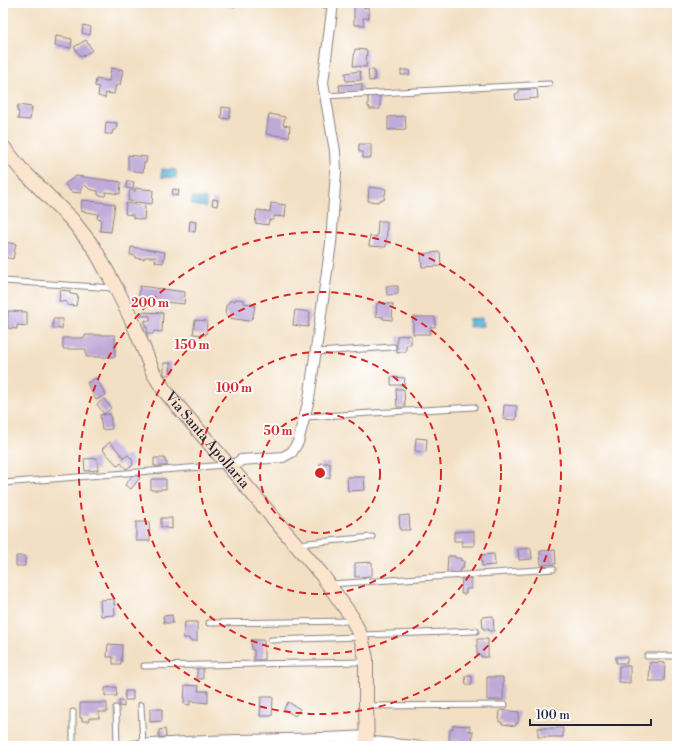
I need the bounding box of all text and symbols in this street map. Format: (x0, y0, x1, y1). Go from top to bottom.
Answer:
text: 200 m (131, 296, 169, 311)
text: 150 m (175, 338, 209, 353)
text: 100 m (216, 381, 252, 396)
street label: Via Santa Apollaria (160, 388, 254, 493)
text: 50 m (263, 424, 293, 439)
centre of rings (313, 466, 327, 480)
scale bar (530, 701, 651, 727)
text: 100 m (536, 708, 570, 723)

